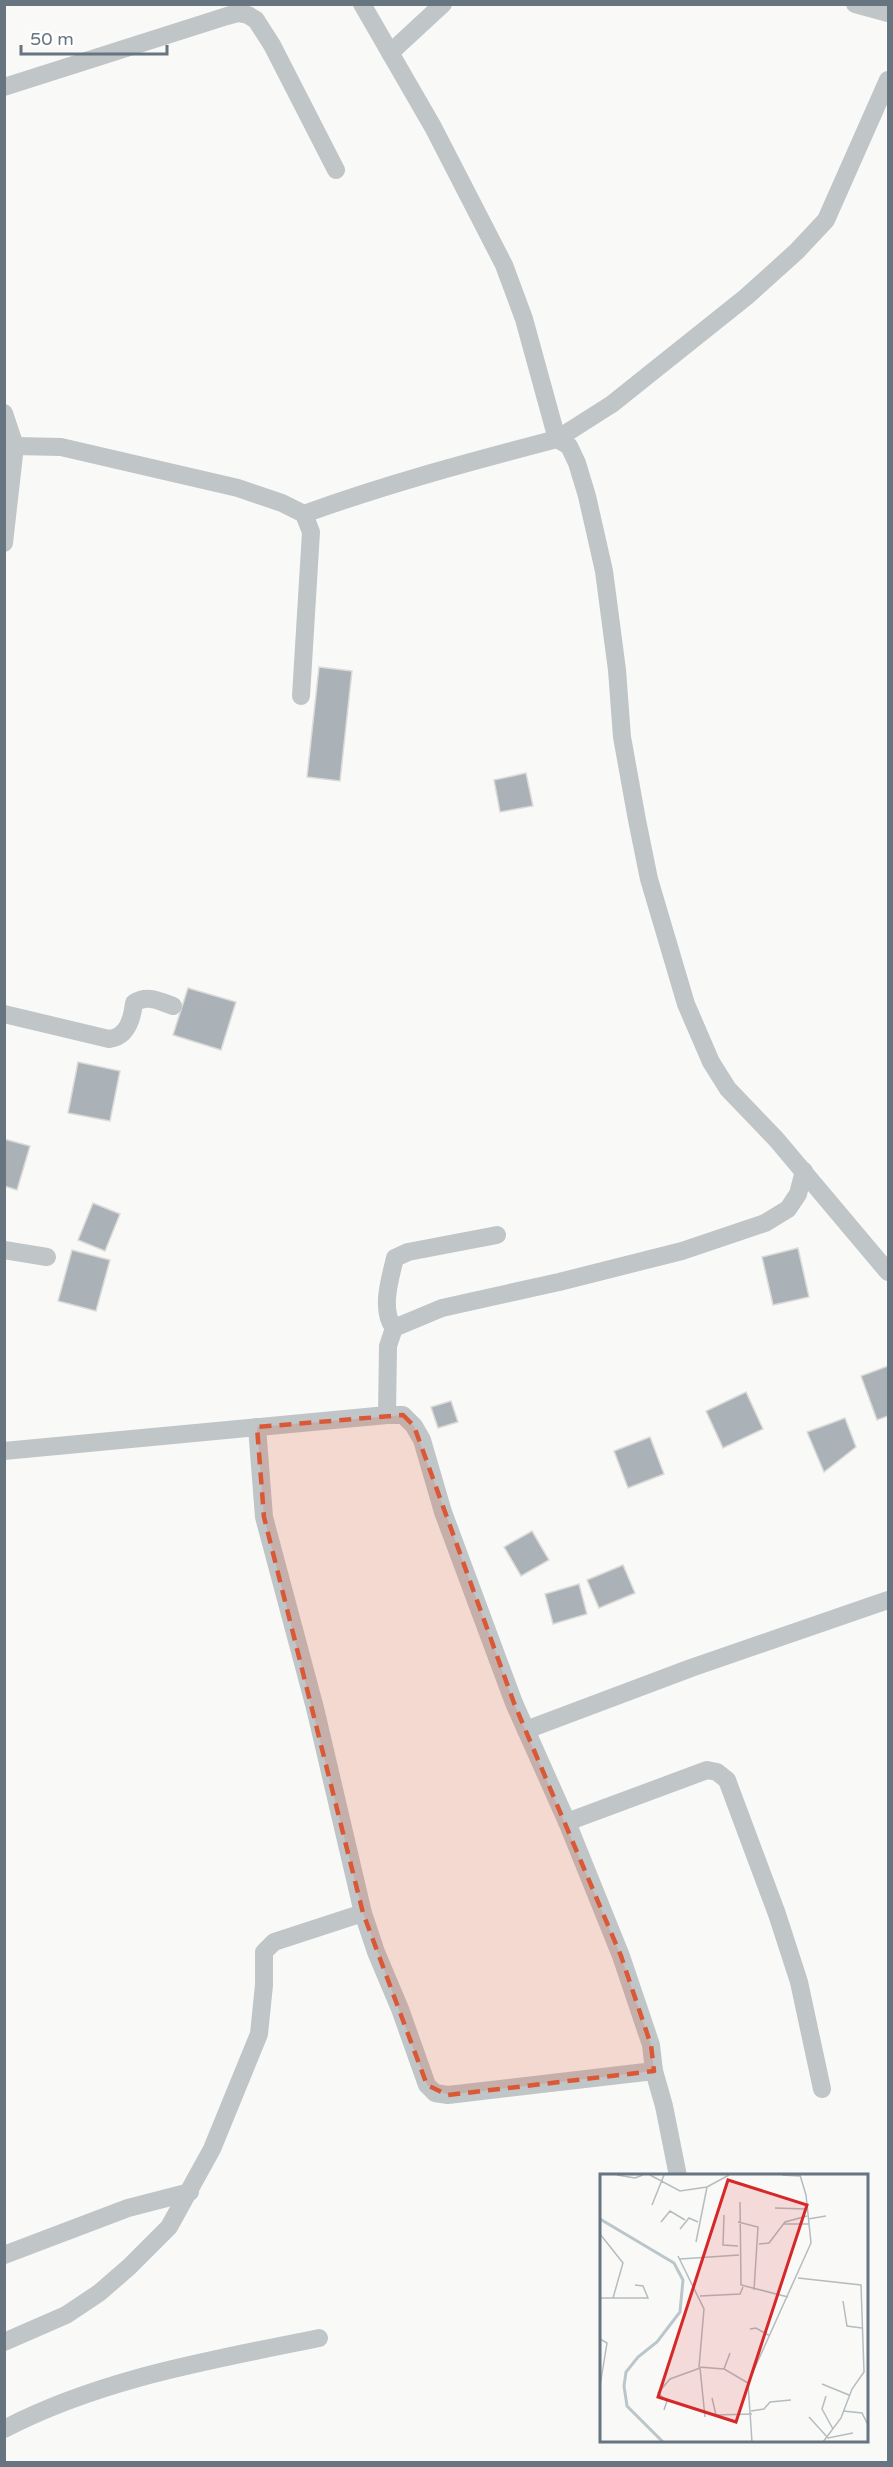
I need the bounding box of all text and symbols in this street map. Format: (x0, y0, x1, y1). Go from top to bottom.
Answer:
scale bar (21, 18, 166, 56)
text: 50 m (30, 28, 74, 50)
inset map (600, 2174, 869, 2443)

